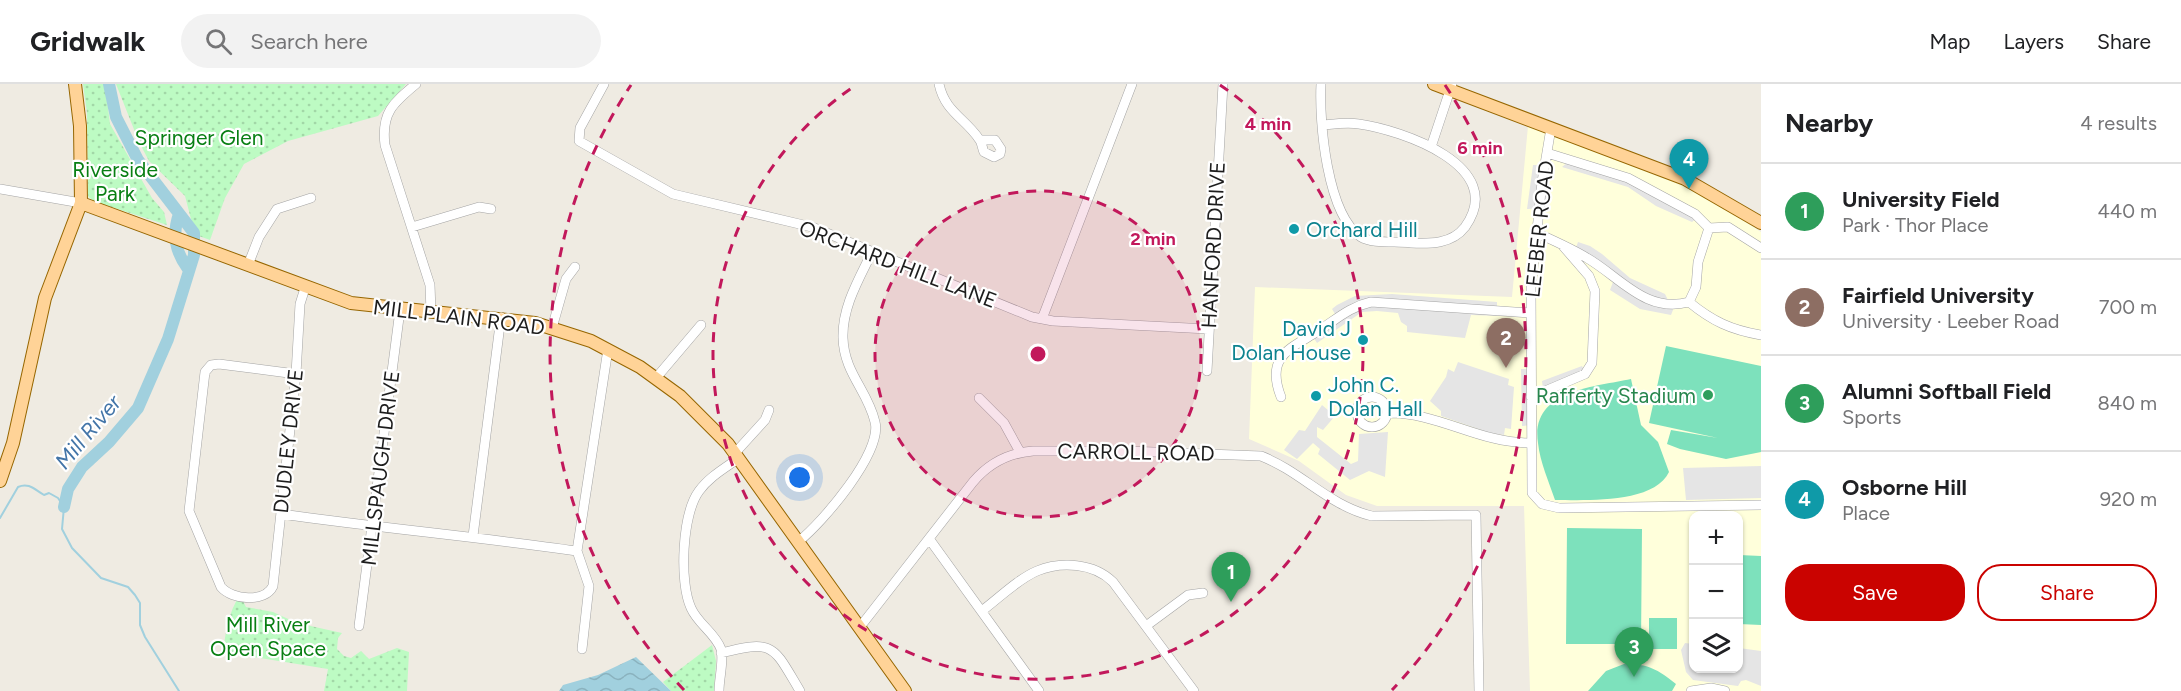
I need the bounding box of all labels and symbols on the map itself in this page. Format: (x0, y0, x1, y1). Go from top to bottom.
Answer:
text: 4 min (1245, 113, 1291, 135)
park label: Springer Glen (135, 125, 263, 150)
text: 6 min (1457, 137, 1503, 159)
pin: 4 (1670, 140, 1708, 189)
park label: Riverside Park (72, 157, 158, 206)
street label: LEEBER ROAD (1519, 159, 1559, 299)
street label: HANFORD DRIVE (1196, 161, 1230, 329)
street label: ORCHARD HILL LANE (796, 215, 1000, 313)
place label: Orchard Hill (1306, 217, 1418, 242)
marker: Orchard Hill (1287, 222, 1301, 236)
text: 2 min (1130, 228, 1176, 250)
street label: MILL PLAIN ROAD (372, 294, 546, 340)
place label: David J Dolan House (1231, 316, 1351, 365)
pin: 2 (1486, 318, 1526, 368)
marker: David J Dolan House (1356, 333, 1370, 347)
centre of rings (1028, 344, 1048, 364)
street label: DUDLEY DRIVE (268, 367, 308, 515)
street label: MILLSPAUGH DRIVE (356, 369, 404, 567)
place label: John C. Dolan Hall (1328, 372, 1423, 421)
place label: Rafferty Stadium (1536, 383, 1696, 408)
water label: Mill River (49, 388, 128, 475)
marker: Rafferty Stadium (1701, 388, 1715, 402)
marker: John C. Dolan Hall (1309, 389, 1323, 403)
street label: CARROLL ROAD (1057, 438, 1215, 466)
your location (785, 463, 814, 492)
pin: 1 (1212, 552, 1250, 602)
park label: Mill River Open Space (210, 612, 326, 661)
pin: 3 (1614, 628, 1654, 677)

